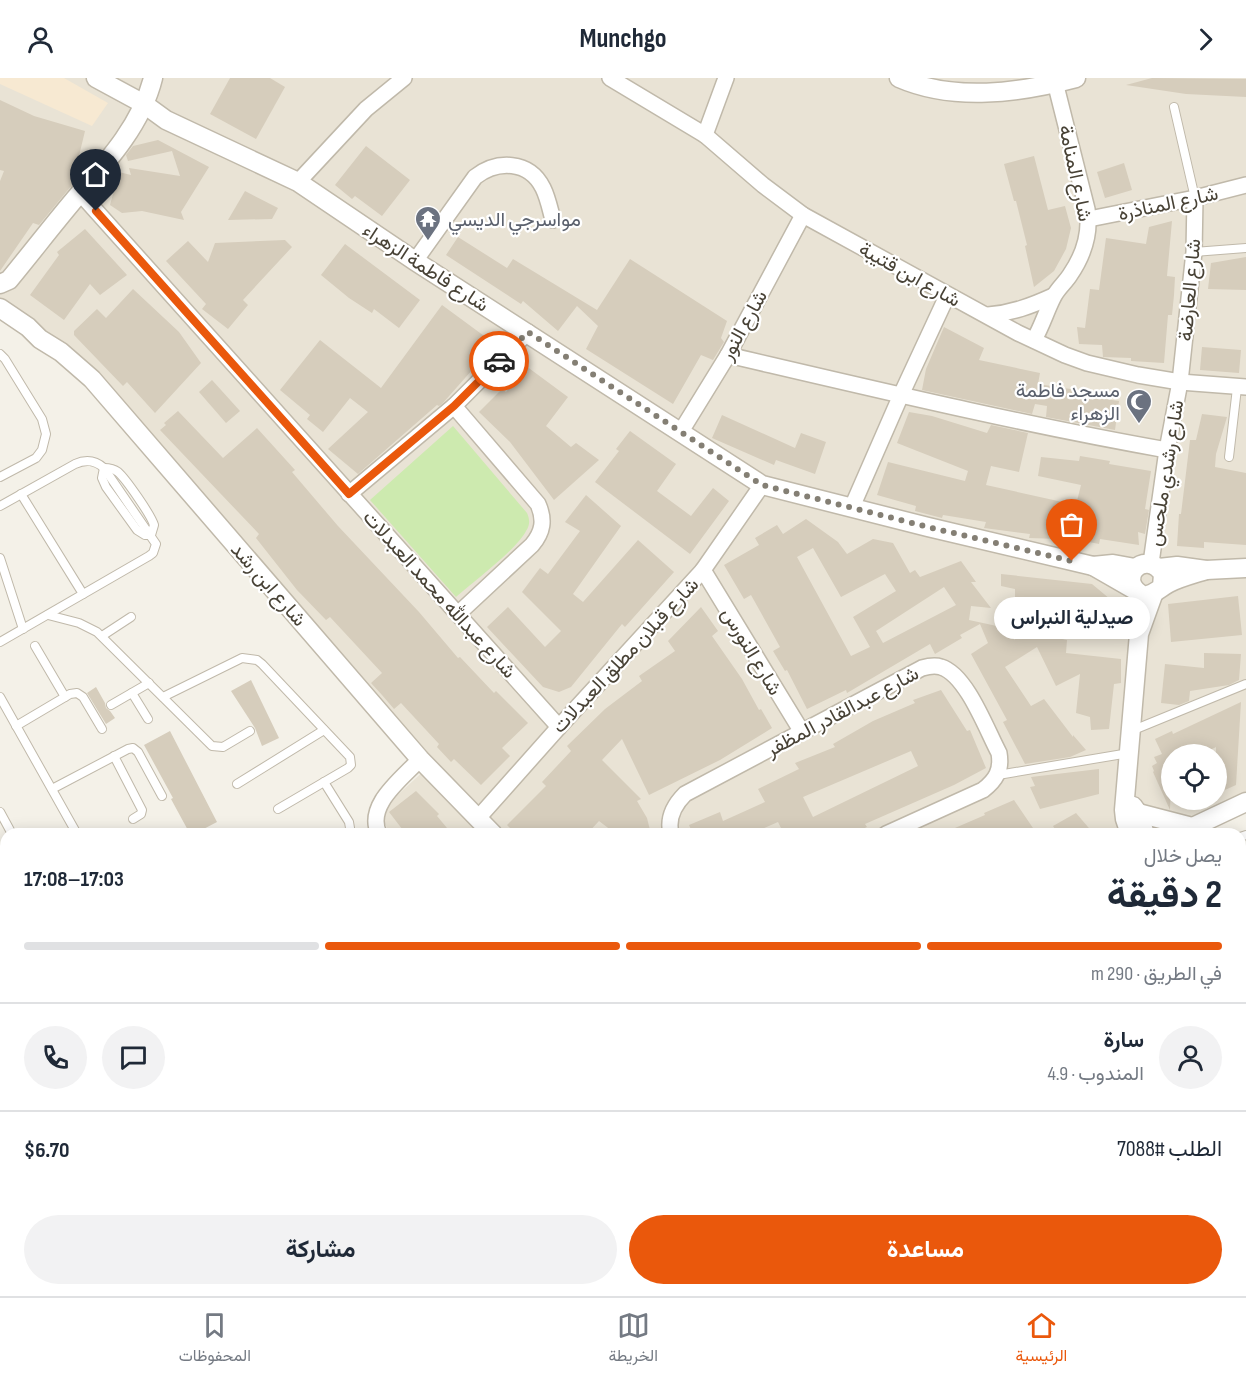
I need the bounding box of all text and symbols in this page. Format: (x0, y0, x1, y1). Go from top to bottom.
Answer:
icon: person (24, 23, 57, 56)
text: Munchgo (579, 23, 667, 55)
icon: forward (1189, 23, 1222, 56)
street label: شارع المنامة (1052, 123, 1097, 224)
pin (70, 149, 121, 211)
icon: home (79, 158, 112, 191)
street label: شارع المناذرة (1116, 182, 1221, 227)
temple icon: مواسرجي الديسي (413, 204, 443, 242)
place label: مواسرجي الديسي (448, 208, 581, 236)
street label: شارع فاطمة الزهراء (357, 218, 493, 318)
street label: شارع ابن قتيبة (854, 237, 964, 313)
street label: شارع العارضة (1174, 238, 1207, 342)
street label: شارع النور (714, 286, 774, 366)
courier (469, 331, 529, 391)
icon: car (483, 345, 516, 378)
place label: مسجد فاطمة الزهراء (1016, 379, 1120, 426)
mosque icon: مسجد فاطمة الزهراء (1124, 387, 1154, 425)
street label: شارع رشدي ملحس (1143, 398, 1193, 549)
pin (1046, 499, 1097, 561)
street label: شارع عبدالله محمد العبدلات (357, 505, 522, 684)
icon: bag (1055, 508, 1088, 541)
street label: شارع ابن رشد (225, 538, 311, 632)
street label: شارع قبلان مطلق العبدلات (547, 573, 705, 739)
callout: صيدلية النبراس (994, 597, 1150, 639)
street label: شارع النورس (715, 603, 787, 700)
text: صيدلية النبراس (1011, 606, 1133, 630)
street label: شارع عبدالقادر المظفر (761, 661, 923, 764)
map controls (1161, 744, 1227, 810)
button: locate (1161, 744, 1227, 810)
text: يصل خلال (1144, 844, 1222, 868)
text: 17:03–17:08 (24, 866, 124, 893)
text: 2 دقيقة (1107, 872, 1222, 919)
text: في الطريق · 290 m (1091, 962, 1222, 986)
button: phone (24, 1026, 87, 1089)
button: chat (102, 1026, 165, 1089)
button: person (1159, 1026, 1222, 1089)
text: سارة (1103, 1027, 1144, 1054)
text: المندوب · 4.9 (1047, 1062, 1144, 1086)
text: الطلب #7088 (1117, 1136, 1222, 1163)
text: $6.70 (24, 1137, 69, 1164)
button: مشاركة (24, 1215, 617, 1284)
button: مساعدة (629, 1215, 1222, 1284)
tab: المحفوظات (179, 1309, 251, 1370)
tab: الخريطة (608, 1309, 658, 1370)
tab: الرئيسية (1015, 1309, 1067, 1370)

